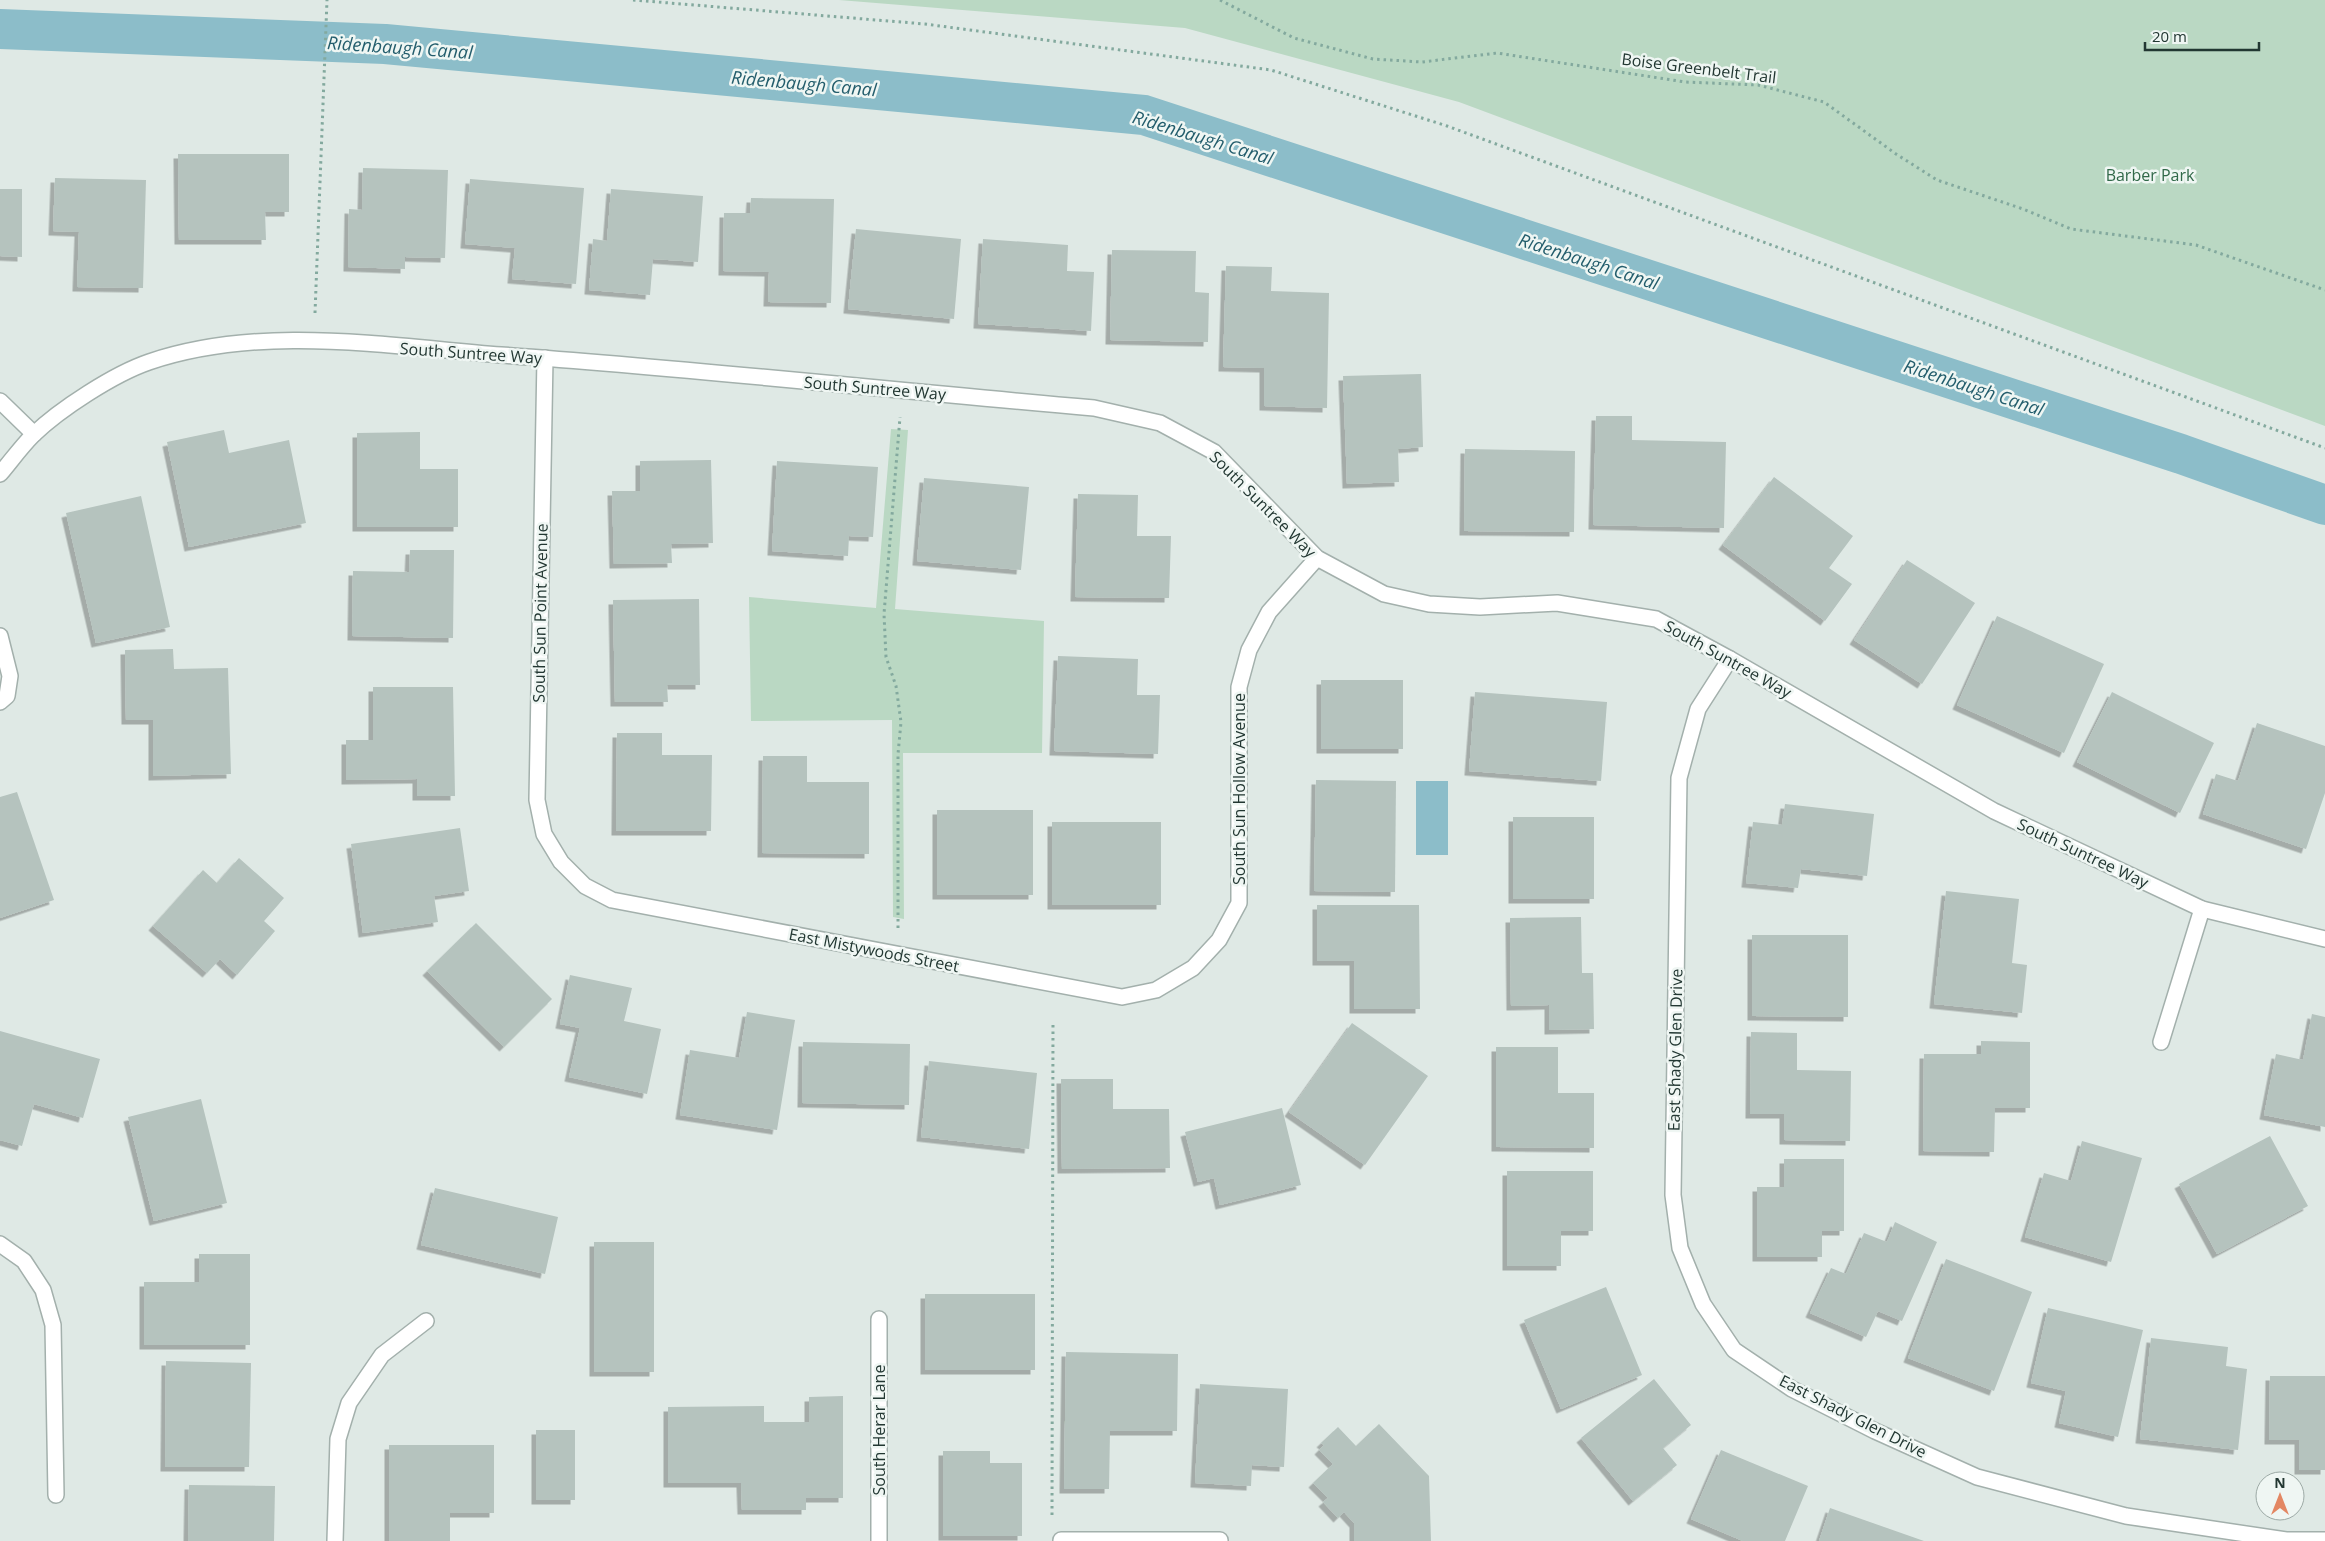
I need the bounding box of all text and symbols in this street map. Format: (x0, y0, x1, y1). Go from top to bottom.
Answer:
scale bar (2145, 20, 2259, 52)
text: 20 m (2152, 26, 2187, 46)
water label: Ridenbaugh Canal (326, 30, 474, 64)
street label: Boise Greenbelt Trail (1620, 48, 1778, 88)
water label: Ridenbaugh Canal (730, 65, 878, 101)
water label: Ridenbaugh Canal (1130, 104, 1277, 170)
park label: Barber Park (2106, 164, 2195, 186)
water label: Ridenbaugh Canal (1516, 227, 1662, 295)
street label: South Suntree Way (399, 337, 544, 369)
water label: Ridenbaugh Canal (1901, 353, 2047, 421)
street label: South Suntree Way (803, 371, 948, 405)
street label: South Suntree Way (1205, 446, 1322, 563)
street label: South Sun Point Avenue (527, 523, 553, 703)
street label: South Suntree Way (1660, 615, 1796, 704)
street label: South Sun Hollow Avenue (1228, 693, 1250, 885)
street label: South Suntree Way (2014, 813, 2153, 893)
street label: East Mistywoods Street (787, 923, 961, 977)
street label: East Shady Glen Drive (1663, 969, 1687, 1131)
street label: South Herar Lane (868, 1365, 890, 1495)
street label: East Shady Glen Drive (1776, 1369, 1930, 1463)
north arrow (2255, 1471, 2305, 1521)
text: N (2274, 1473, 2286, 1492)

